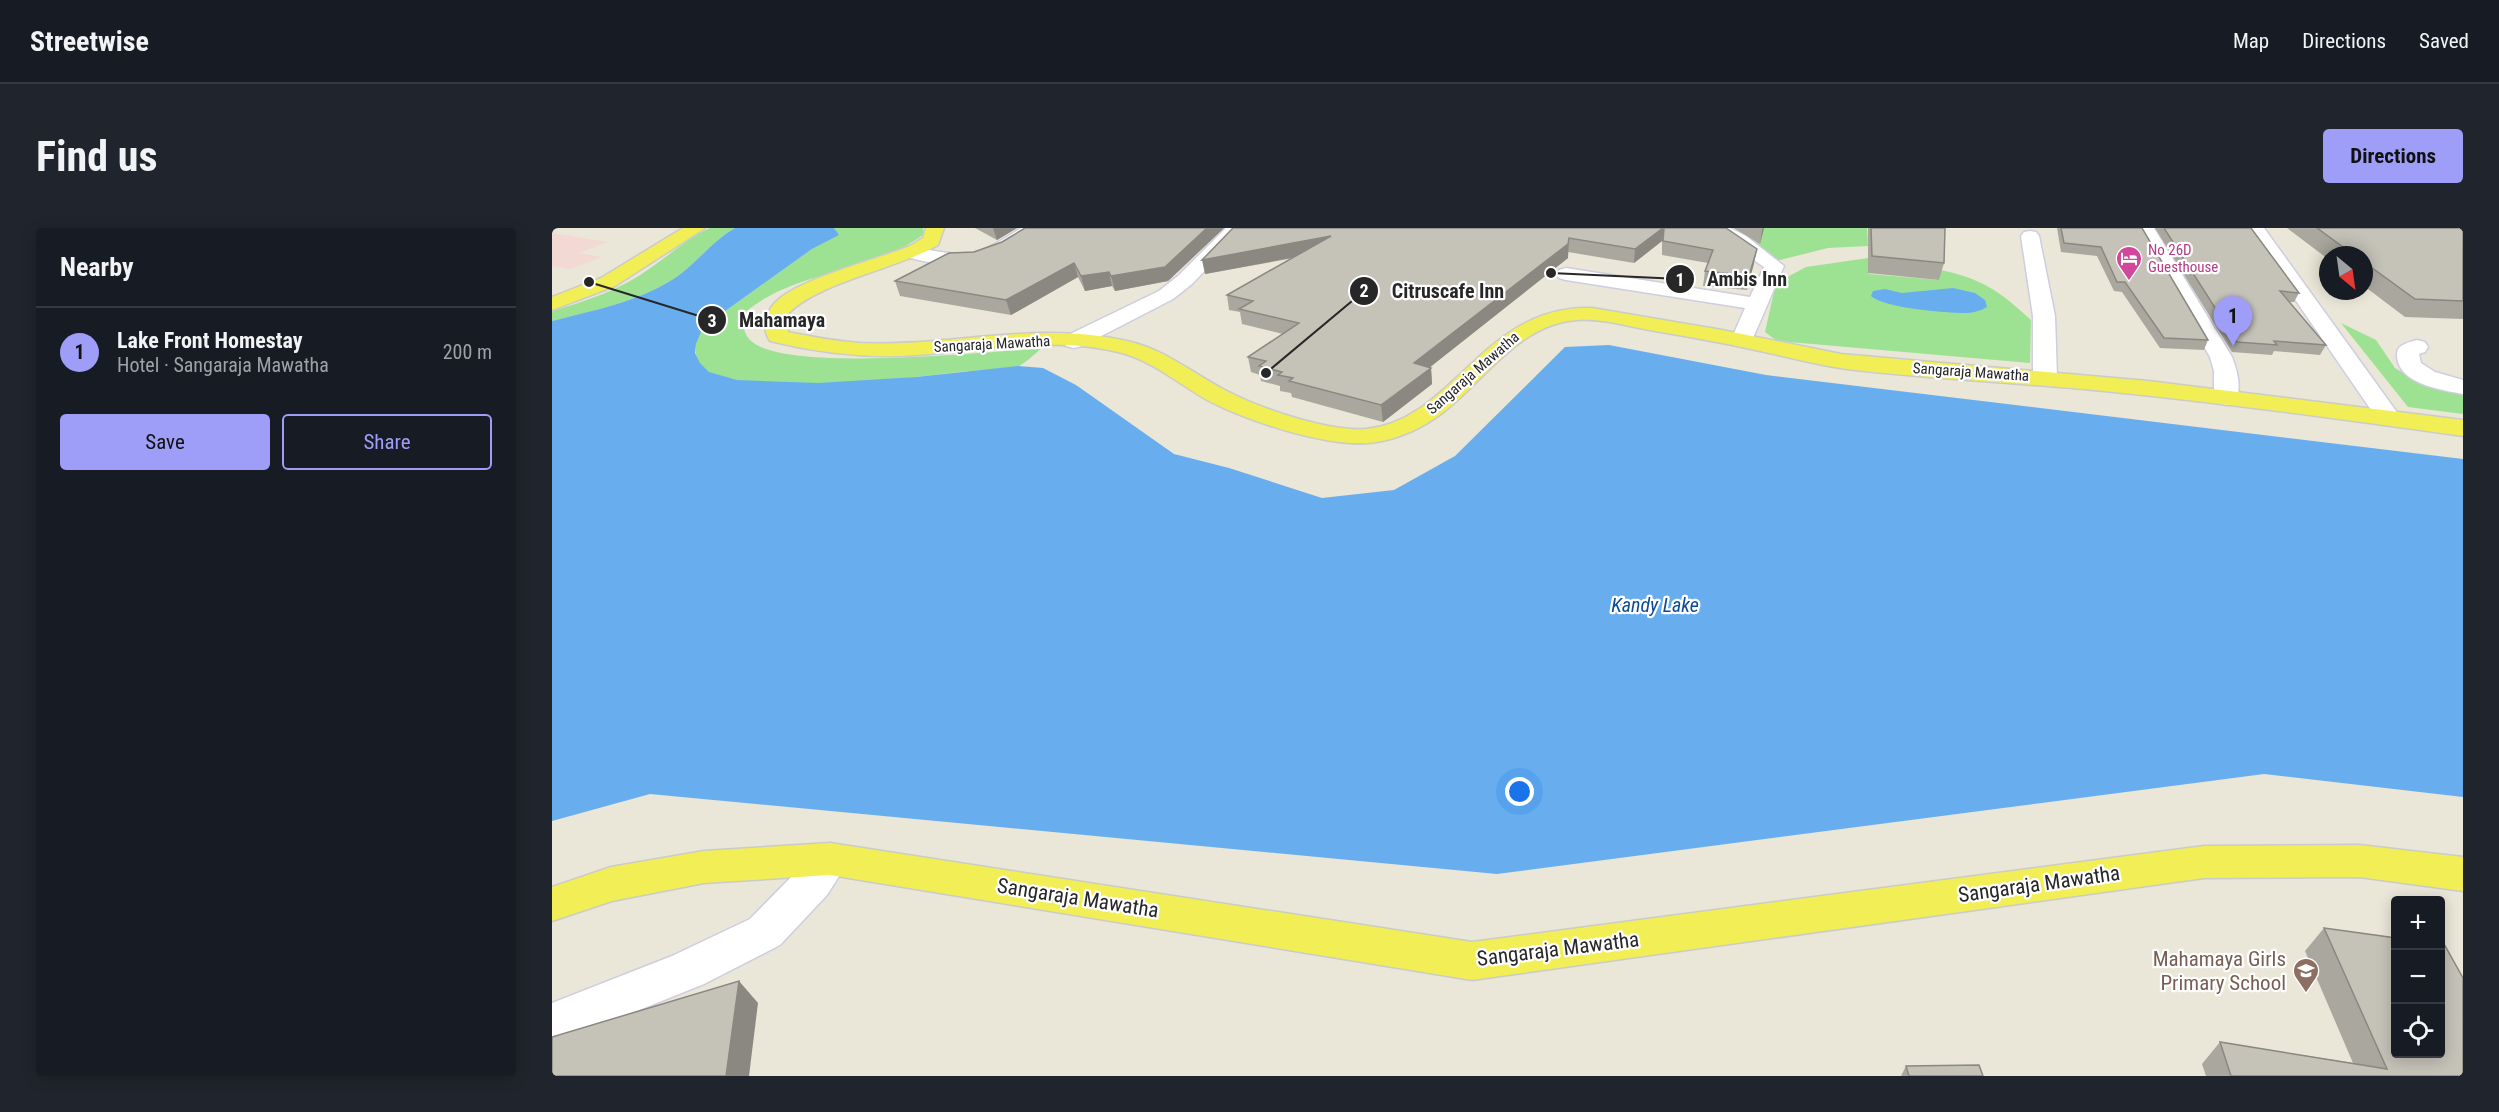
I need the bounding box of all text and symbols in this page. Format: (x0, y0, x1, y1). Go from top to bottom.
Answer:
text: Streetwise (30, 25, 149, 58)
text: Map (2233, 29, 2269, 53)
text: Directions (2302, 29, 2386, 53)
text: Saved (2419, 29, 2469, 53)
button: Directions (2323, 129, 2463, 183)
text: Find us (36, 132, 157, 181)
place label: No 26D Guesthouse (2148, 241, 2218, 276)
hotel icon: No 26D Guesthouse (2114, 244, 2144, 282)
north arrow (2319, 246, 2373, 300)
text: Nearby (60, 252, 134, 282)
callout: Ambis Inn (1665, 260, 1799, 298)
text: Ambis Inn (1707, 267, 1787, 291)
text: 1 (1675, 269, 1685, 290)
callout: Citruscafe Inn (1349, 272, 1516, 310)
text: Citruscafe Inn (1392, 279, 1504, 303)
text: 2 (1359, 280, 1369, 301)
pin: 1 (2214, 296, 2252, 346)
callout: Mahamaya (697, 301, 837, 339)
text: Mahamaya (739, 308, 825, 332)
text: 3 (707, 310, 717, 331)
text: Lake Front Homestay (117, 328, 303, 353)
street label: Sangaraja Mawatha (1423, 328, 1523, 418)
street label: Sangaraja Mawatha (933, 332, 1051, 356)
text: 1 (74, 340, 85, 364)
text: 200 m (443, 340, 492, 364)
text: Hotel · Sangaraja Mawatha (117, 353, 329, 377)
street label: Sangaraja Mawatha (1912, 359, 2030, 385)
button: Save (60, 414, 270, 470)
button: Share (282, 414, 492, 470)
water label: Kandy Lake (1611, 593, 1699, 617)
your location (1505, 777, 1534, 806)
street label: Sangaraja Mawatha (1957, 861, 2121, 907)
street label: Sangaraja Mawatha (996, 873, 1160, 923)
map controls (2391, 896, 2445, 1058)
button: + (2391, 896, 2445, 950)
street label: Sangaraja Mawatha (1476, 927, 1640, 971)
place label: Mahamaya Girls Primary School (2153, 947, 2286, 995)
button: − (2391, 950, 2445, 1004)
school or university icon: Mahamaya Girls Primary School (2291, 956, 2321, 994)
button: locate (2391, 1004, 2445, 1058)

